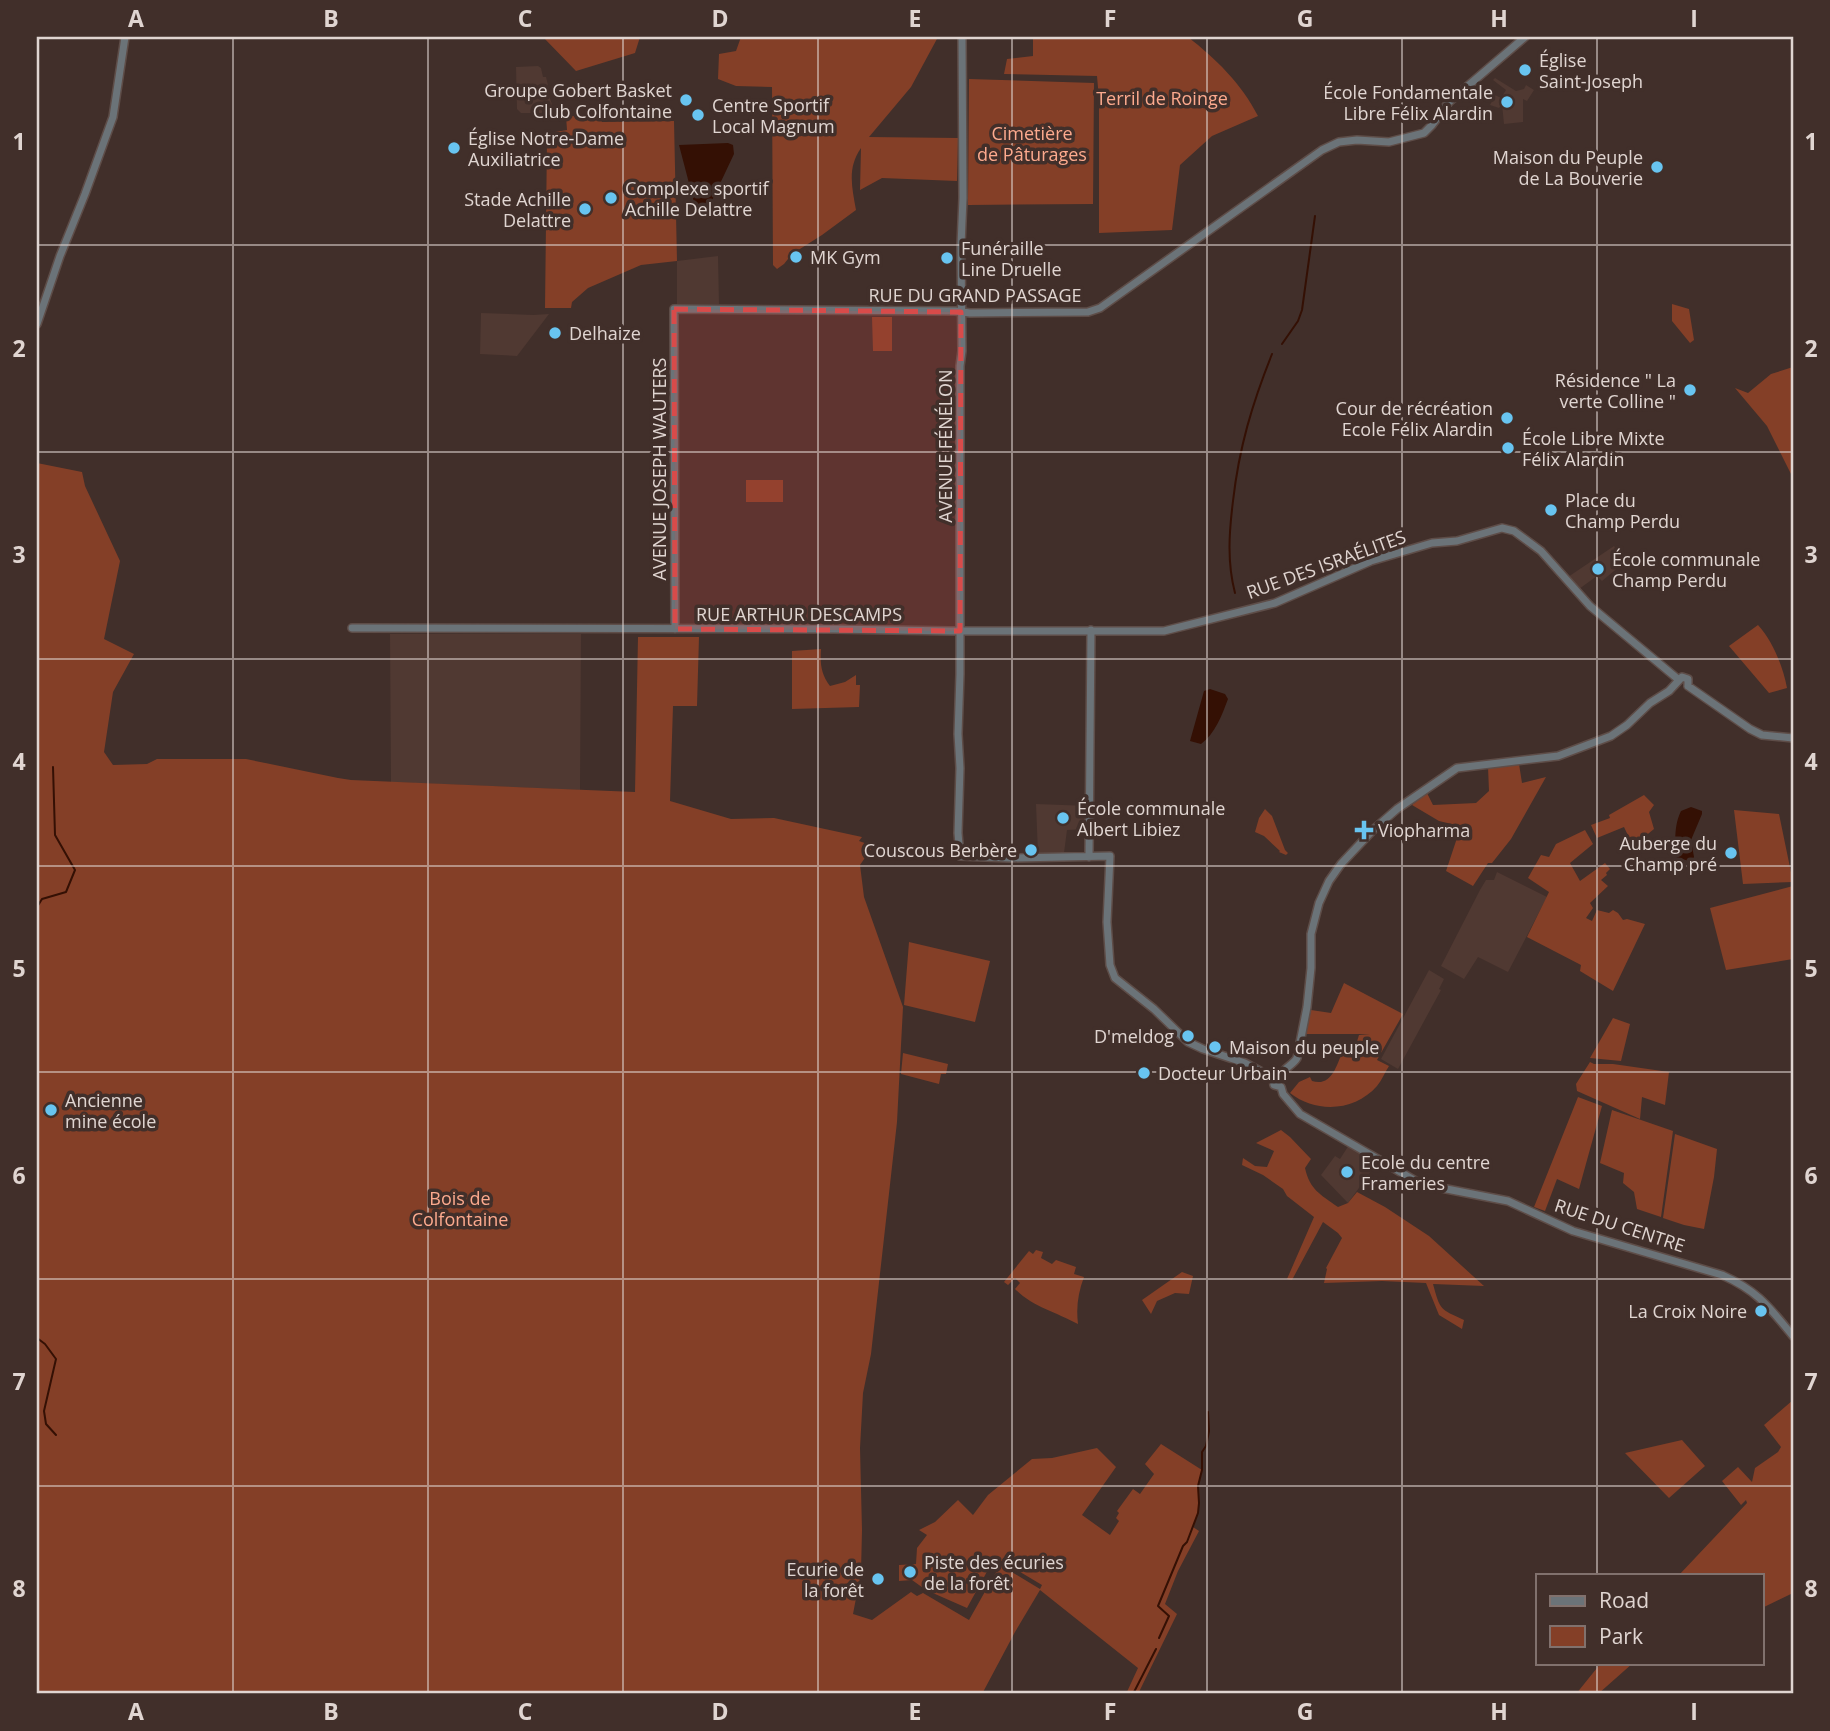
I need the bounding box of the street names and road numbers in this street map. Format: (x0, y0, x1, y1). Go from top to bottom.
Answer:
street label: RUE DU GRAND PASSAGE (868, 283, 1082, 307)
street label: AVENUE JOSEPH WAUTERS (647, 357, 671, 580)
street label: AVENUE FÉNÉLON (933, 369, 957, 523)
street label: RUE DES ISRAÉLITES (1243, 524, 1409, 604)
street label: RUE ARTHUR DESCAMPS (696, 602, 902, 626)
street label: RUE DU CENTRE (1552, 1193, 1688, 1257)

